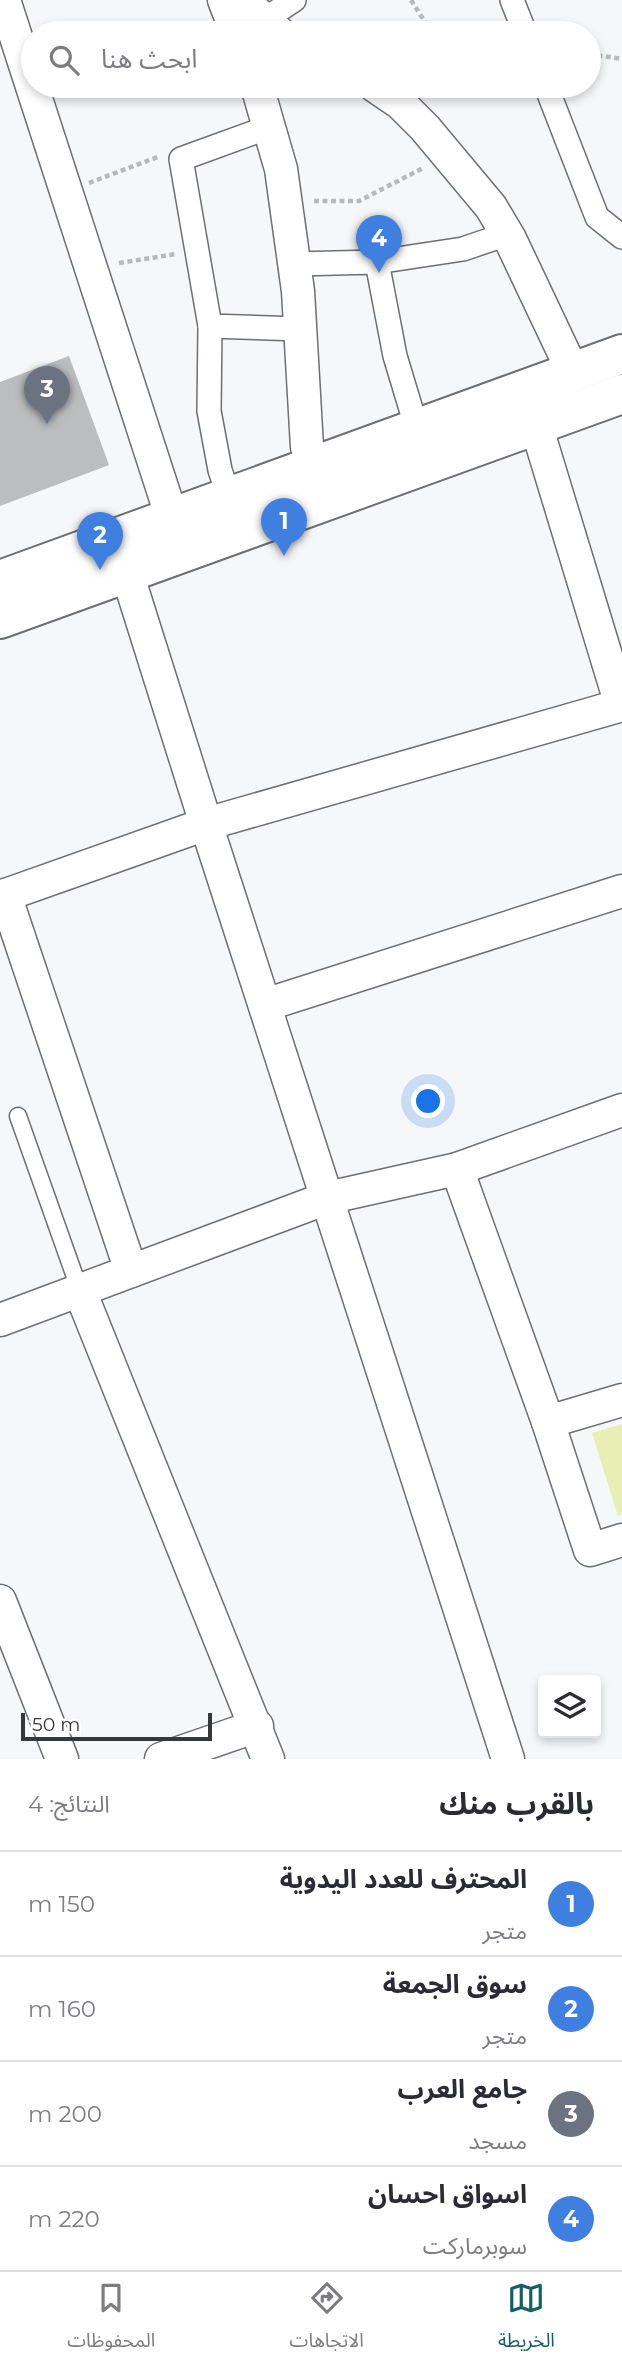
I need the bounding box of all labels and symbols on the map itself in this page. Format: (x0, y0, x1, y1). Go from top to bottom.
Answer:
pin: 4 (356, 215, 402, 273)
pin: 3 (24, 366, 70, 424)
pin: 1 (261, 498, 307, 556)
pin: 2 (77, 512, 123, 570)
your location (411, 1084, 445, 1118)
scale bar (21, 1710, 212, 1742)

